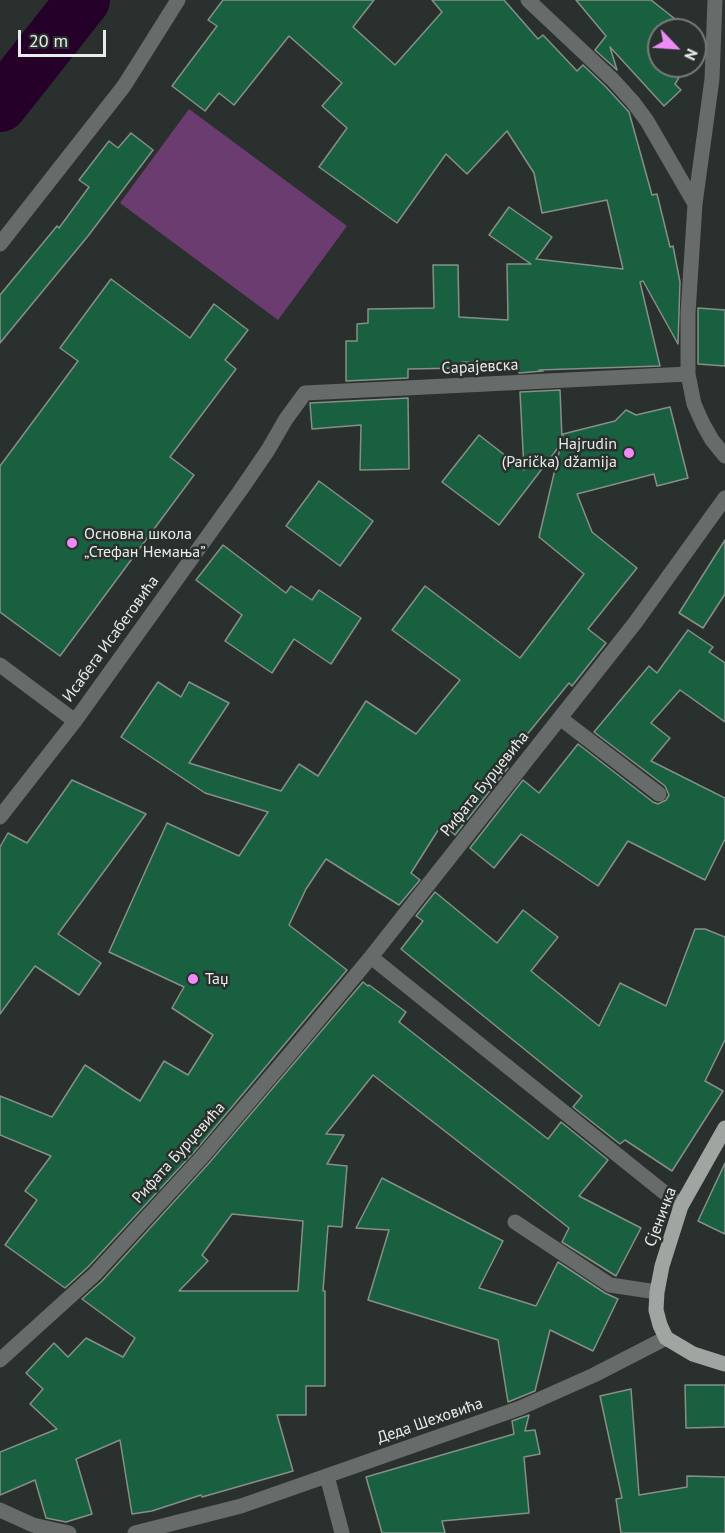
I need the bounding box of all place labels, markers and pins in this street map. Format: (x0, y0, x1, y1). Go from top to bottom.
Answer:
place label: Hajrudin (Parička) džamija (502, 434, 617, 472)
marker: Hajrudin (Parička) džamija (622, 446, 636, 460)
place label: Основна школа „Стефан Немања” (84, 524, 206, 562)
marker: Основна школа „Стефан Немања” (65, 536, 79, 550)
place label: Таџ (205, 969, 229, 989)
marker: Таџ (186, 972, 200, 986)

